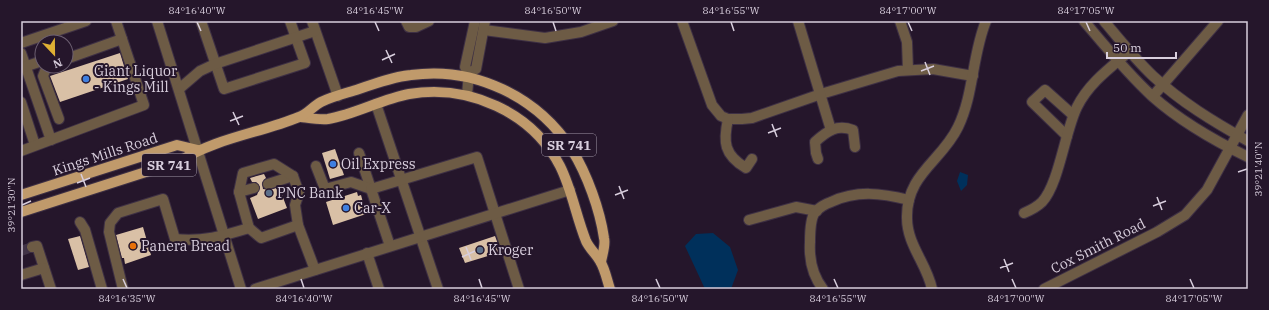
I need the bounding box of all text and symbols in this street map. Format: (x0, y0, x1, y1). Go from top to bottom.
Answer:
text: 84°16'40"W (168, 4, 226, 17)
text: 84°16'45"W (346, 4, 404, 17)
text: 84°16'50"W (524, 4, 582, 17)
text: 84°16'55"W (702, 4, 760, 17)
text: 84°17'00"W (879, 4, 937, 17)
text: 84°17'05"W (1057, 4, 1115, 17)
north arrow (34, 34, 74, 74)
scale bar (1107, 34, 1176, 60)
text: 50 m (1113, 40, 1142, 55)
text: N (51, 55, 64, 72)
place label: Giant Liquor - Kings Mill (94, 62, 178, 96)
marker: Giant Liquor - Kings Mill (81, 74, 91, 84)
street label: Kings Mills Road (50, 128, 160, 179)
road number: SR 741 (542, 134, 596, 156)
text: 39°21'40"N (1252, 141, 1265, 197)
road number: SR 741 (142, 154, 196, 176)
place label: Oil Express (341, 155, 416, 173)
marker: Oil Express (328, 159, 338, 169)
text: 39°21'30"N (5, 177, 18, 233)
place label: PNC Bank (277, 184, 344, 202)
marker: PNC Bank (264, 188, 274, 198)
place label: Car-X (354, 199, 392, 217)
marker: Car-X (341, 203, 351, 213)
street label: Cox Smith Road (1048, 214, 1149, 278)
place label: Panera Bread (141, 237, 231, 255)
marker: Panera Bread (128, 241, 138, 251)
place label: Kroger (488, 241, 534, 259)
marker: Kroger (475, 245, 485, 255)
text: 84°16'35"W (98, 292, 156, 305)
text: 84°16'40"W (275, 292, 333, 305)
text: 84°16'45"W (453, 292, 511, 305)
text: 84°16'50"W (631, 292, 689, 305)
text: 84°16'55"W (809, 292, 867, 305)
text: 84°17'00"W (987, 292, 1045, 305)
text: 84°17'05"W (1165, 292, 1223, 305)

